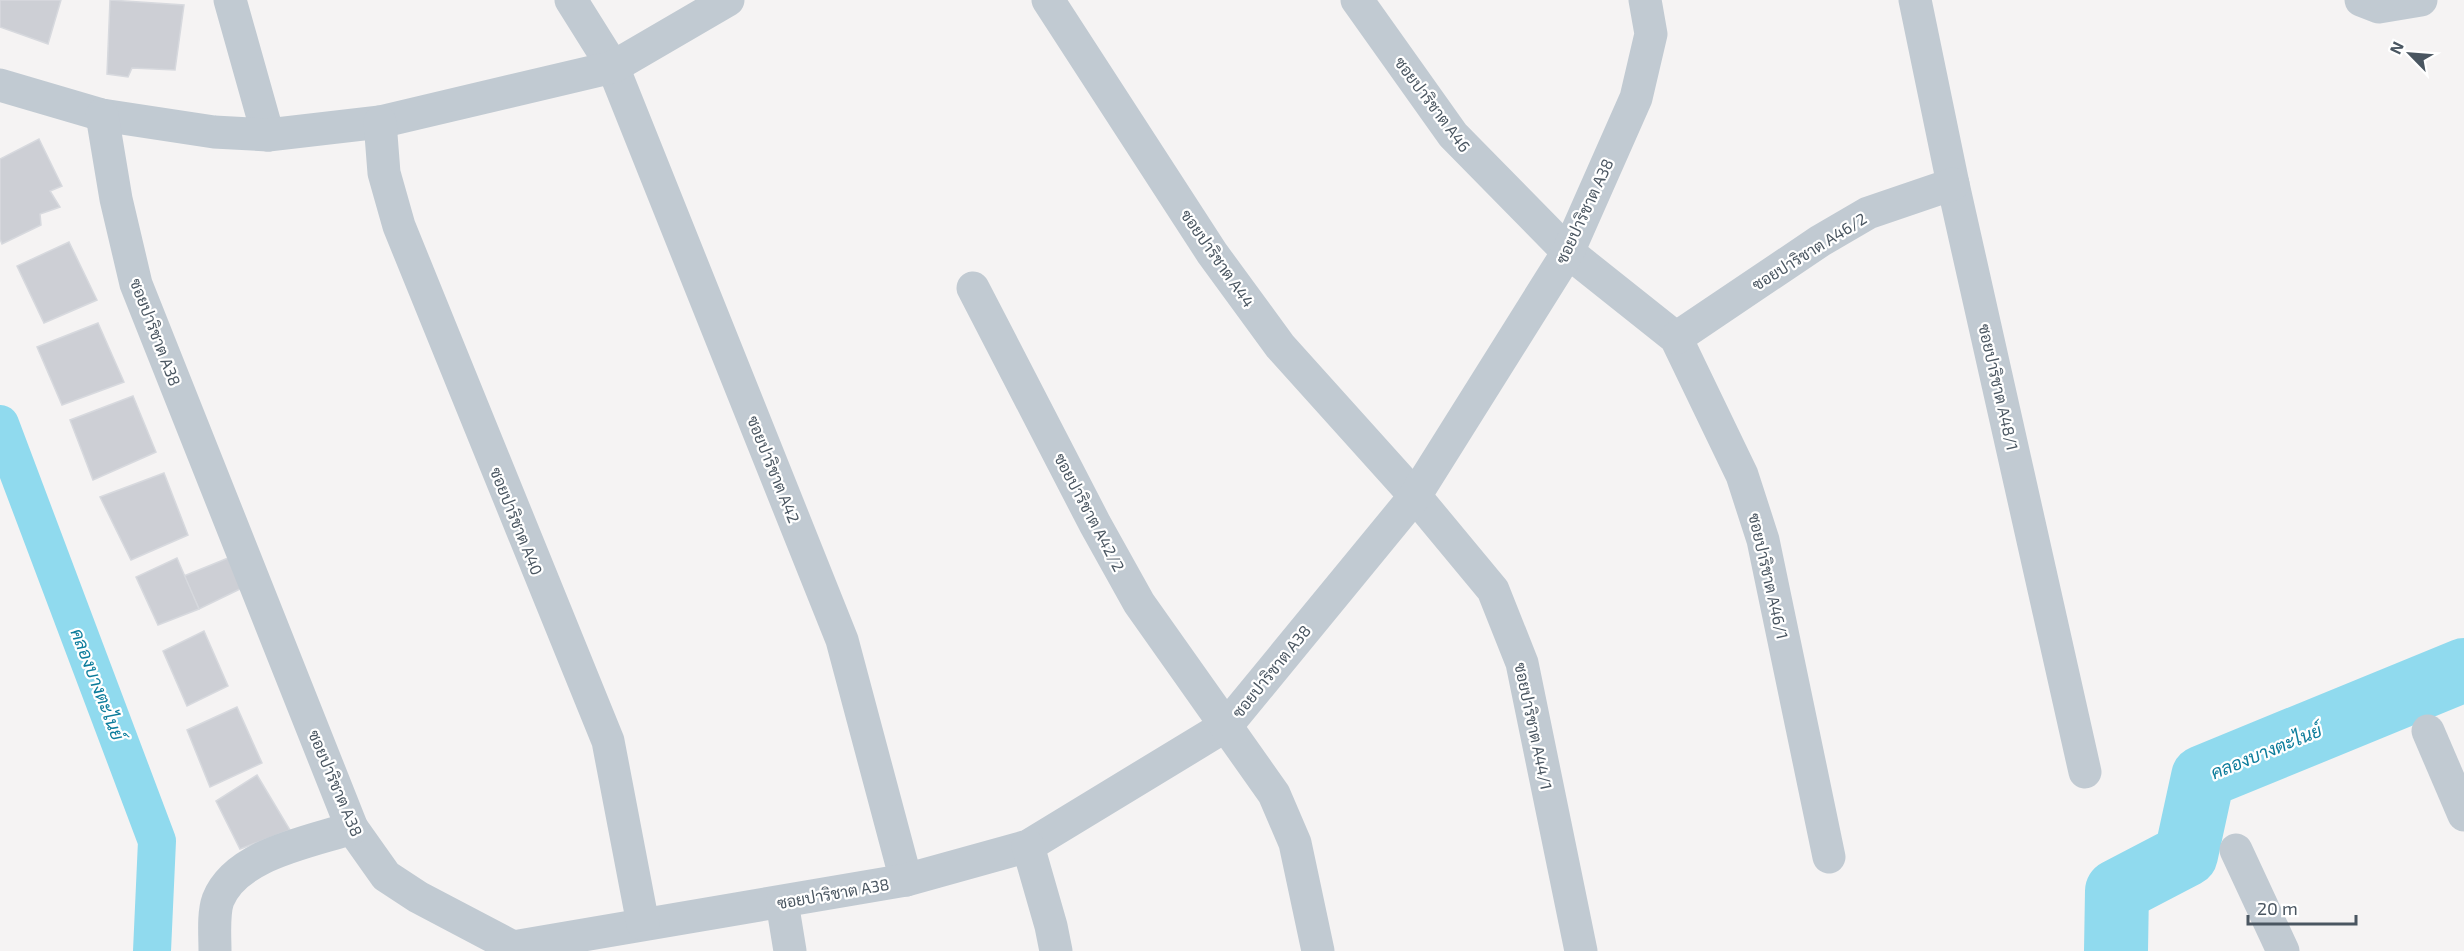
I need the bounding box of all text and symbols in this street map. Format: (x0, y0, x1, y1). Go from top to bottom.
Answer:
north arrow (2380, 24, 2440, 84)
text: N (2385, 38, 2407, 57)
street label: ซอยปาริชาต A46 (1391, 53, 1475, 155)
street label: ซอยปาริชาต A38 (1551, 155, 1617, 267)
street label: ซอยปาริชาต A44 (1177, 206, 1259, 311)
street label: ซอยปาริชาต A46/2 (1748, 208, 1870, 294)
street label: ซอยปาริชาต A38 (127, 276, 185, 388)
street label: ซอยปาริชาต A48/1 (1975, 322, 2023, 452)
street label: ซอยปาริชาต A42 (744, 413, 804, 525)
street label: ซอยปาริชาต A42/2 (1051, 450, 1129, 574)
street label: ซอยปาริชาต A40 (487, 464, 547, 578)
street label: ซอยปาริชาต A46/1 (1745, 511, 1793, 641)
street label: ซอยปาริชาต A38 (1228, 621, 1314, 721)
water label: คลองบางตะไนย์ (67, 625, 131, 746)
street label: ซอยปาริชาต A44/1 (1511, 661, 1557, 791)
water label: คลองบางตะไนย์ (2207, 717, 2328, 783)
street label: ซอยปาริชาต A38 (305, 727, 367, 839)
street label: ซอยปาริชาต A38 (775, 874, 891, 912)
scale bar (2248, 888, 2356, 926)
text: 20 m (2257, 897, 2298, 919)

